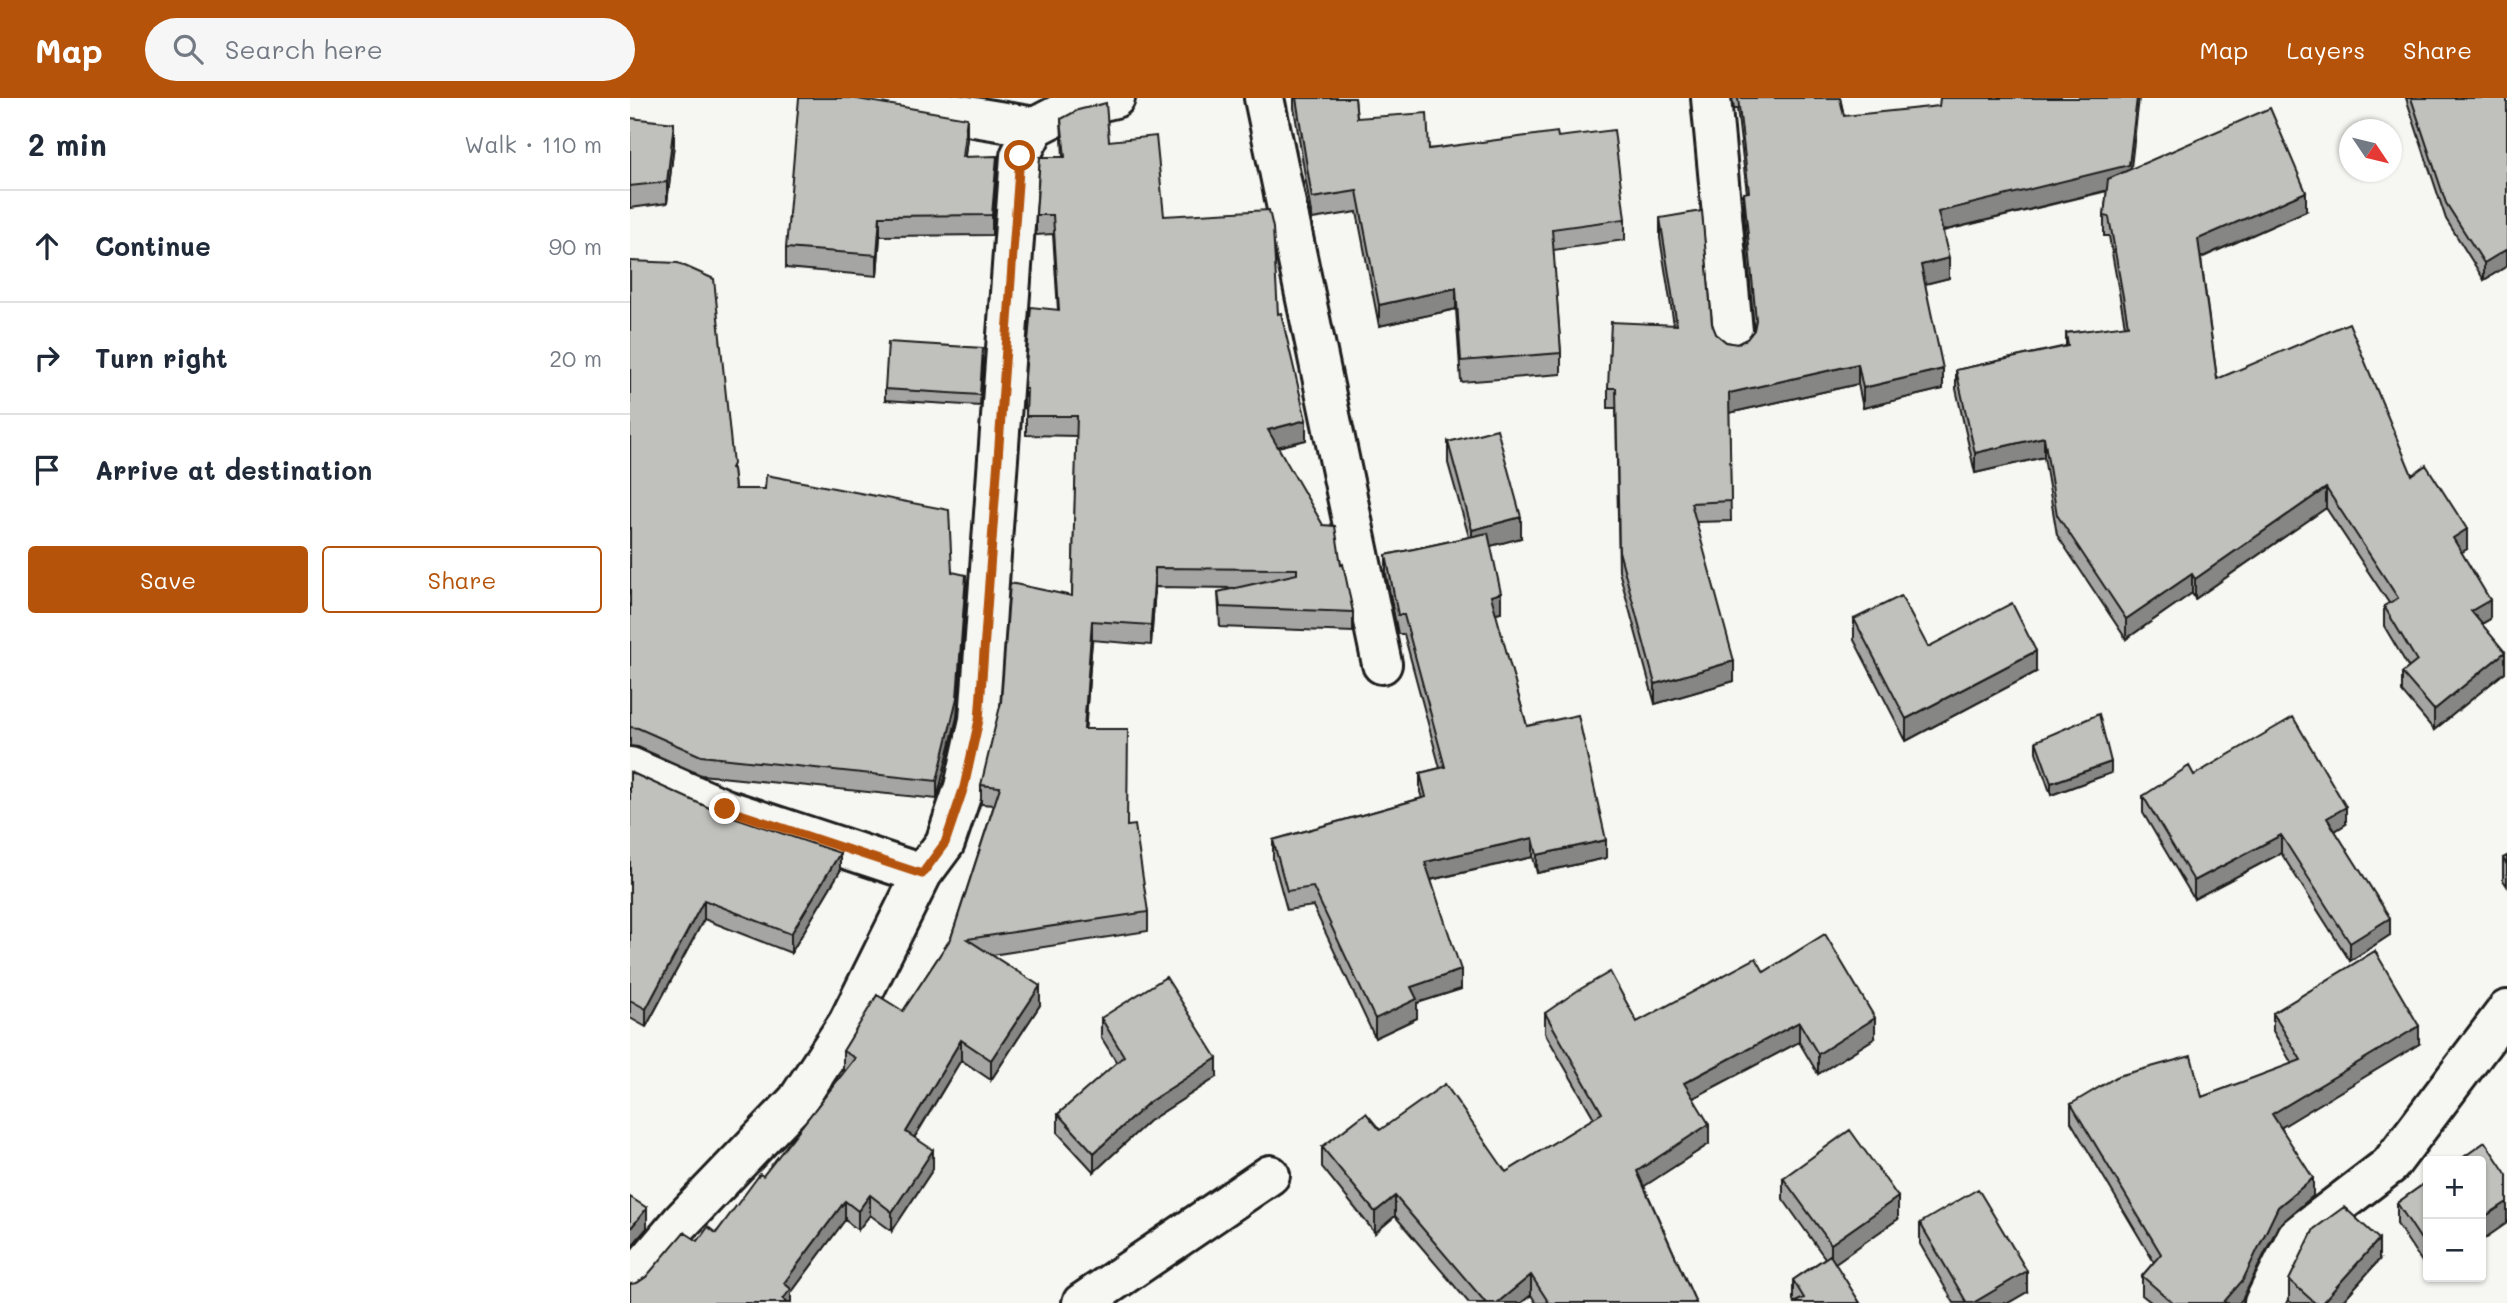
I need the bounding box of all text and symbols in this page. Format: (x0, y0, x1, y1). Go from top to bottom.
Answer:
search box (145, 18, 635, 81)
text: Map (35, 28, 103, 71)
icon: search (169, 30, 207, 68)
text: Search here (225, 32, 383, 66)
text: Map (2200, 34, 2248, 65)
text: Layers (2286, 34, 2365, 65)
text: Share (2403, 34, 2472, 65)
north arrow (2339, 119, 2402, 182)
text: 2 min (28, 124, 107, 164)
text: Walk · 110 m (464, 129, 602, 159)
route start (1004, 140, 1035, 171)
icon: ahead (28, 227, 66, 265)
text: Continue (95, 229, 211, 263)
text: 90 m (549, 231, 602, 261)
icon: right (28, 339, 66, 377)
text: Turn right (95, 341, 228, 375)
text: 20 m (549, 343, 602, 373)
icon: arrive (28, 451, 66, 489)
text: Arrive at destination (95, 453, 372, 487)
button: Save (28, 546, 308, 613)
button: Share (322, 546, 602, 613)
route end (709, 793, 740, 824)
map controls (2423, 1156, 2486, 1282)
button: + (2423, 1156, 2486, 1219)
button: − (2423, 1219, 2486, 1282)

